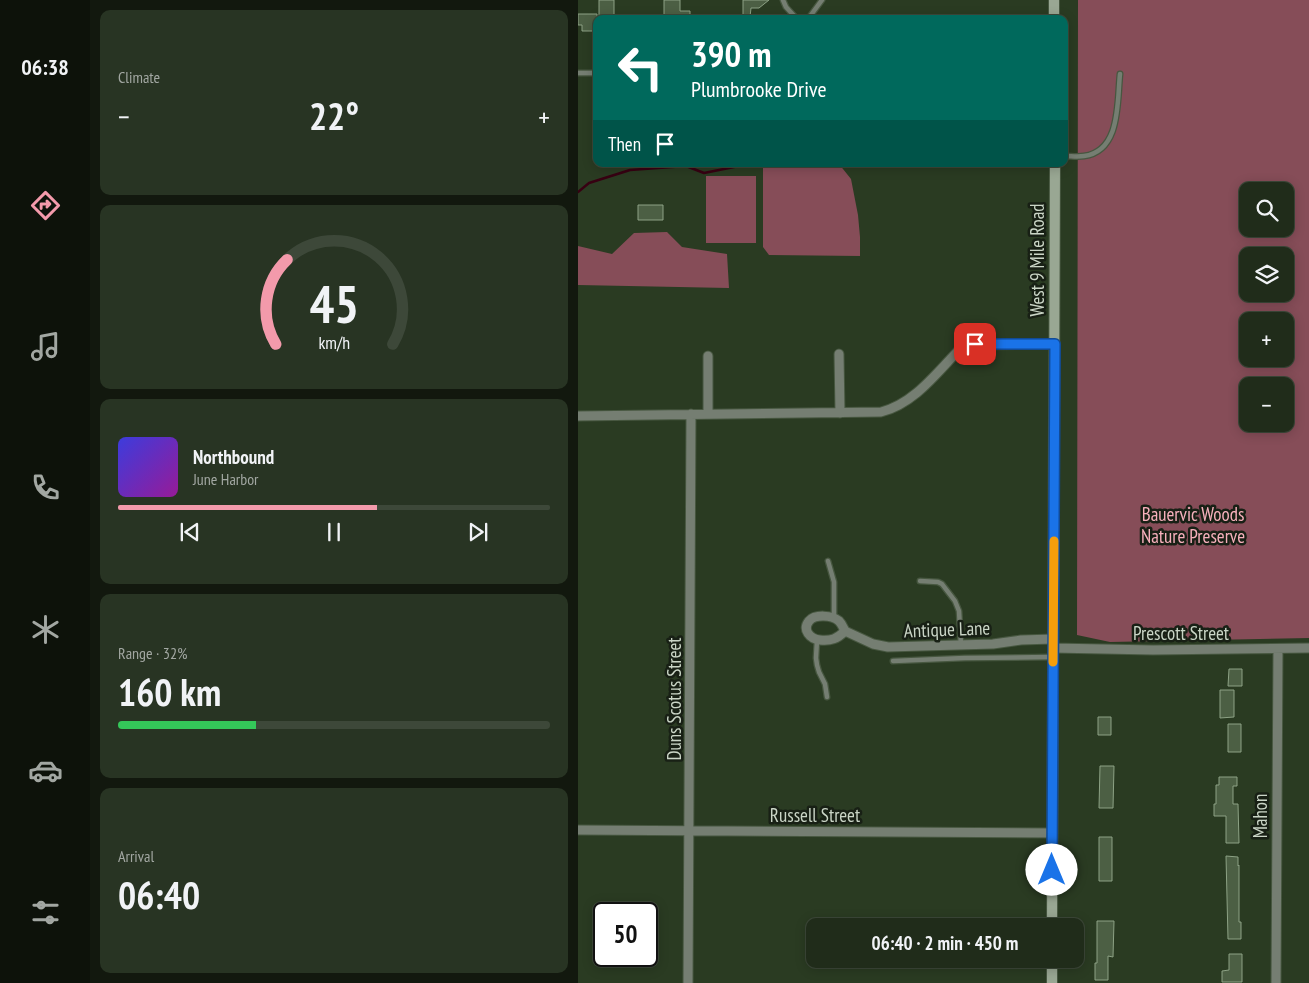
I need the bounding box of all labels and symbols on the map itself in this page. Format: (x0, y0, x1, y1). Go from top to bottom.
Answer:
street label: West 9 Mile Road (1025, 203, 1049, 317)
pin (954, 323, 996, 365)
park label: Bauervic Woods Nature Preserve (1141, 502, 1245, 548)
street label: Antique Lane (903, 615, 991, 643)
street label: Prescott Street (1133, 621, 1230, 645)
street label: Duns Scotus Street (662, 637, 686, 761)
street label: Mahon (1248, 794, 1272, 838)
street label: Russell Street (770, 803, 861, 827)
position arrow (1025, 843, 1077, 895)
speed limit sign: 50 (593, 902, 658, 967)

